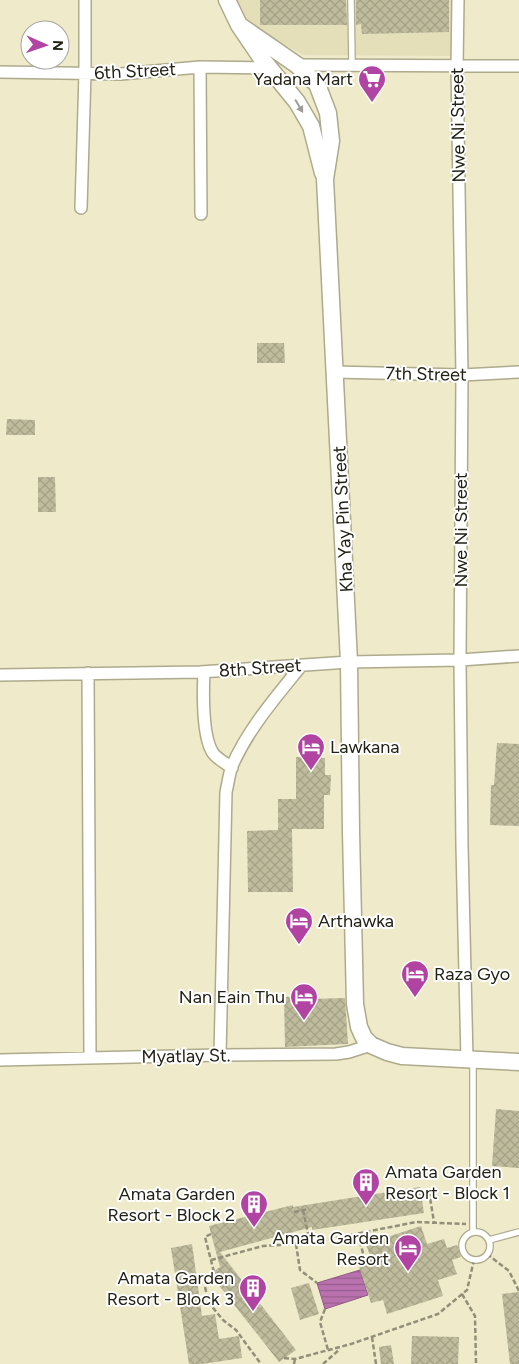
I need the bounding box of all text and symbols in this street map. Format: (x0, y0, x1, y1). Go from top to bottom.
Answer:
north arrow (20, 20, 70, 70)
text: N (49, 40, 66, 51)
street label: 6th Street (94, 58, 177, 84)
supermarket icon: Yadana Mart (357, 64, 387, 103)
street label: Nwe Ni Street (446, 67, 470, 183)
place label: Yadana Mart (253, 68, 353, 90)
one-way arrow (295, 100, 304, 113)
street label: 7th Street (385, 362, 467, 386)
street label: Kha Yay Pin Street (328, 445, 358, 593)
street label: Nwe Ni Street (450, 472, 472, 588)
street label: 8th Street (218, 654, 302, 682)
hotel icon: Lawkana (296, 732, 326, 771)
place label: Lawkana (330, 736, 399, 758)
hotel icon: Arthawka (284, 906, 314, 945)
place label: Arthawka (318, 910, 394, 932)
hotel icon: Raza Gyo (400, 959, 430, 998)
place label: Raza Gyo (434, 963, 510, 985)
hotel icon: Nan Eain Thu (289, 982, 319, 1021)
place label: Nan Eain Thu (179, 986, 285, 1008)
street label: Myatlay St. (141, 1044, 231, 1068)
place label: Amata Garden Resort - Block 1 (385, 1161, 510, 1204)
building icon: Amata Garden Resort - Block 1 (351, 1167, 381, 1206)
place label: Amata Garden Resort - Block 2 (107, 1183, 235, 1226)
building icon: Amata Garden Resort - Block 2 (239, 1189, 269, 1228)
place label: Amata Garden Resort (273, 1227, 389, 1270)
hotel icon: Amata Garden Resort (393, 1233, 423, 1272)
place label: Amata Garden Resort - Block 3 (107, 1267, 234, 1310)
building icon: Amata Garden Resort - Block 3 (238, 1273, 268, 1312)

